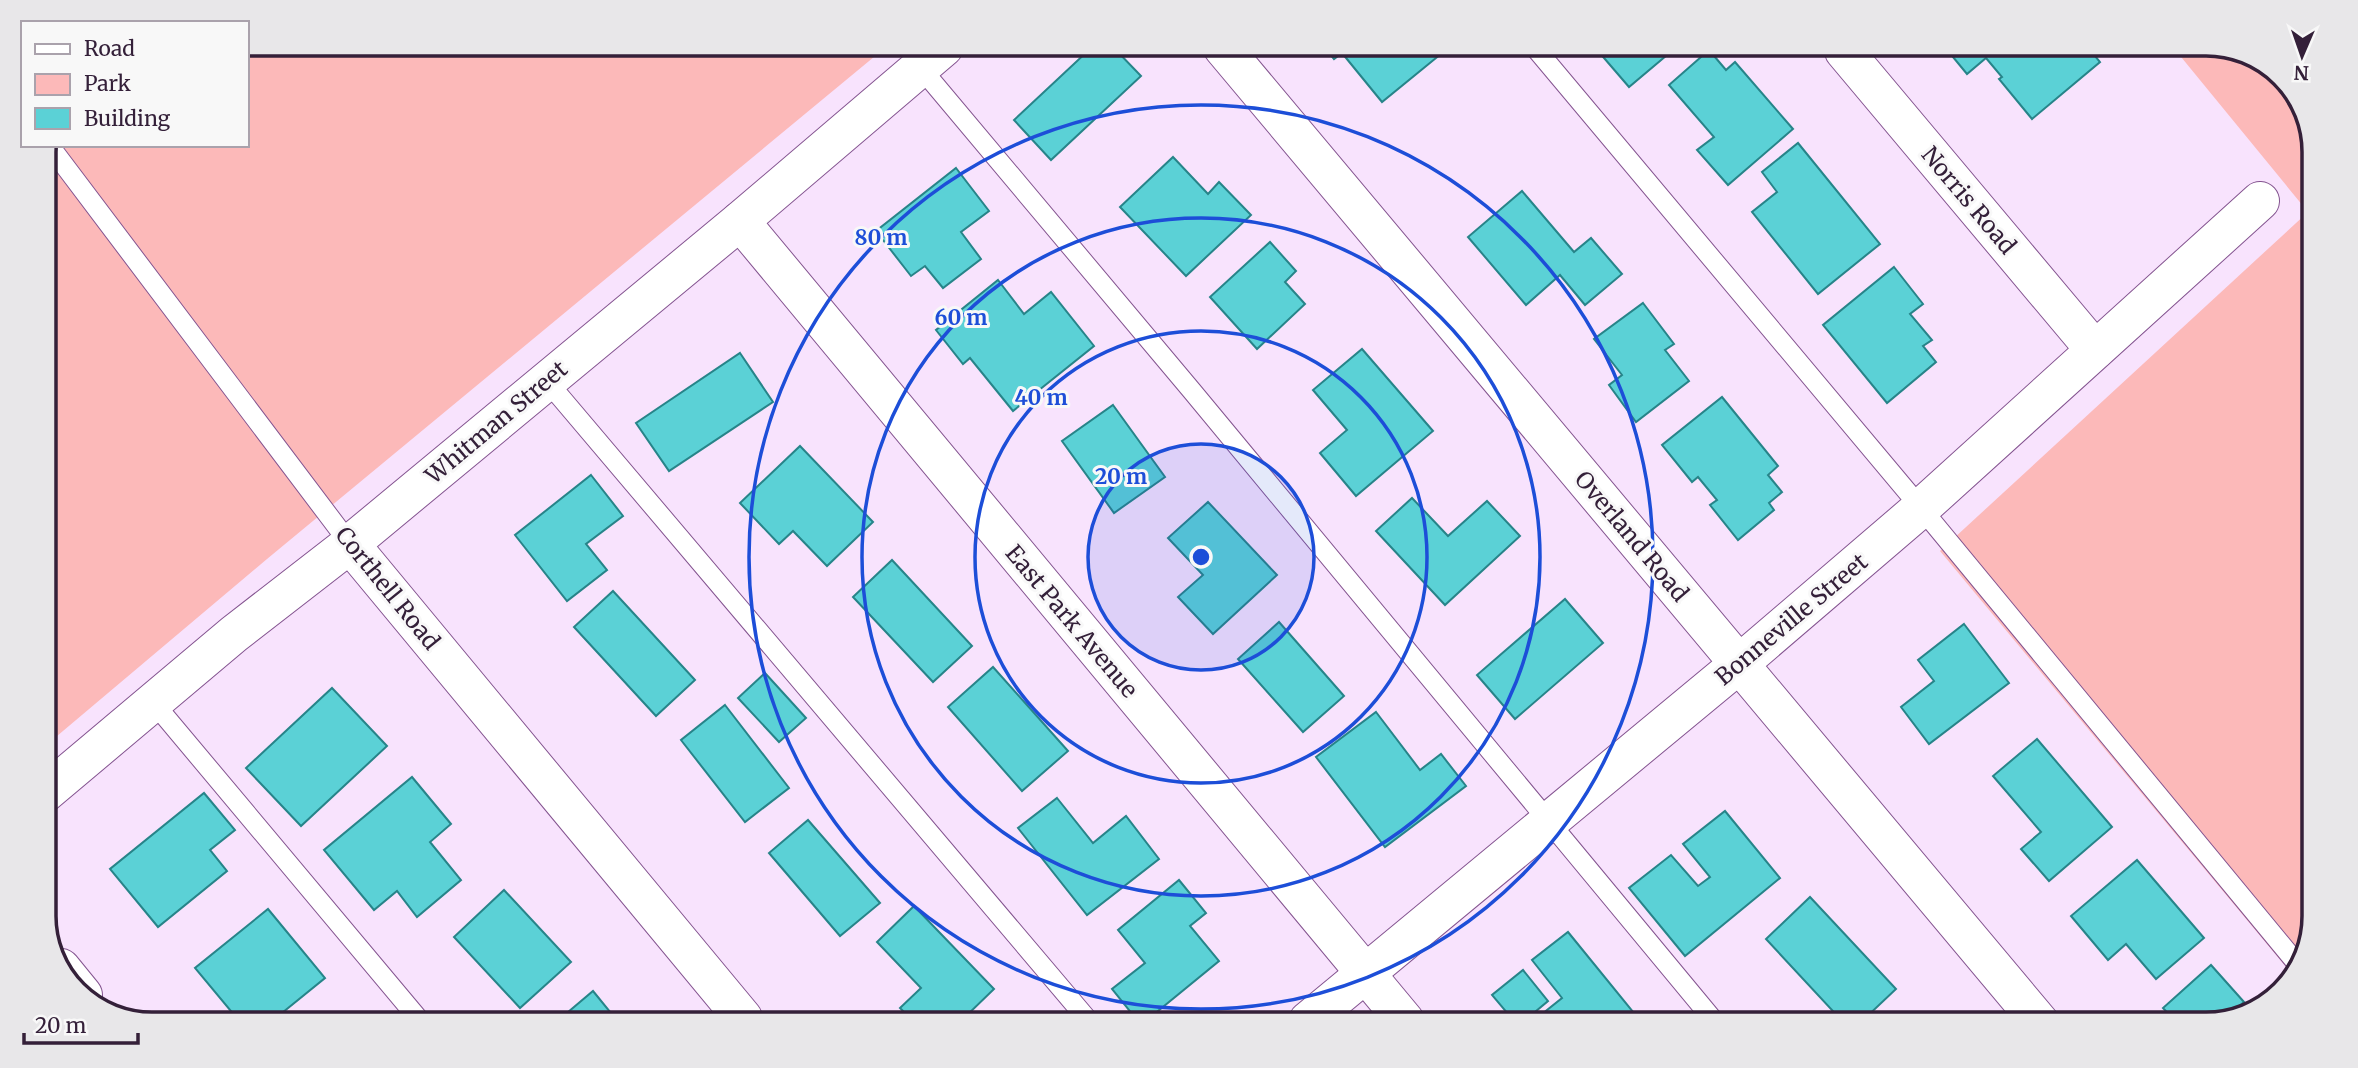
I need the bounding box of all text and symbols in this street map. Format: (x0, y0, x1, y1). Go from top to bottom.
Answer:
legend (21, 21, 248, 147)
north arrow (2267, 21, 2337, 91)
text: Road (84, 35, 135, 62)
text: N (2293, 61, 2309, 85)
text: Park (84, 70, 131, 97)
text: Building (84, 105, 171, 132)
street label: Norris Road (1916, 140, 2023, 260)
text: 80 m (855, 224, 907, 251)
text: 60 m (935, 304, 987, 331)
street label: Whitman Street (418, 354, 573, 490)
text: 40 m (1014, 384, 1068, 411)
text: 20 m (1095, 463, 1147, 490)
street label: Overland Road (1569, 465, 1695, 607)
street label: Corthell Road (330, 521, 447, 655)
street label: East Park Avenue (1000, 539, 1144, 703)
centre of rings (1189, 545, 1213, 569)
street label: Bonneville Street (1709, 547, 1873, 691)
scale bar (24, 1002, 138, 1046)
text: 20 m (35, 1012, 87, 1039)

